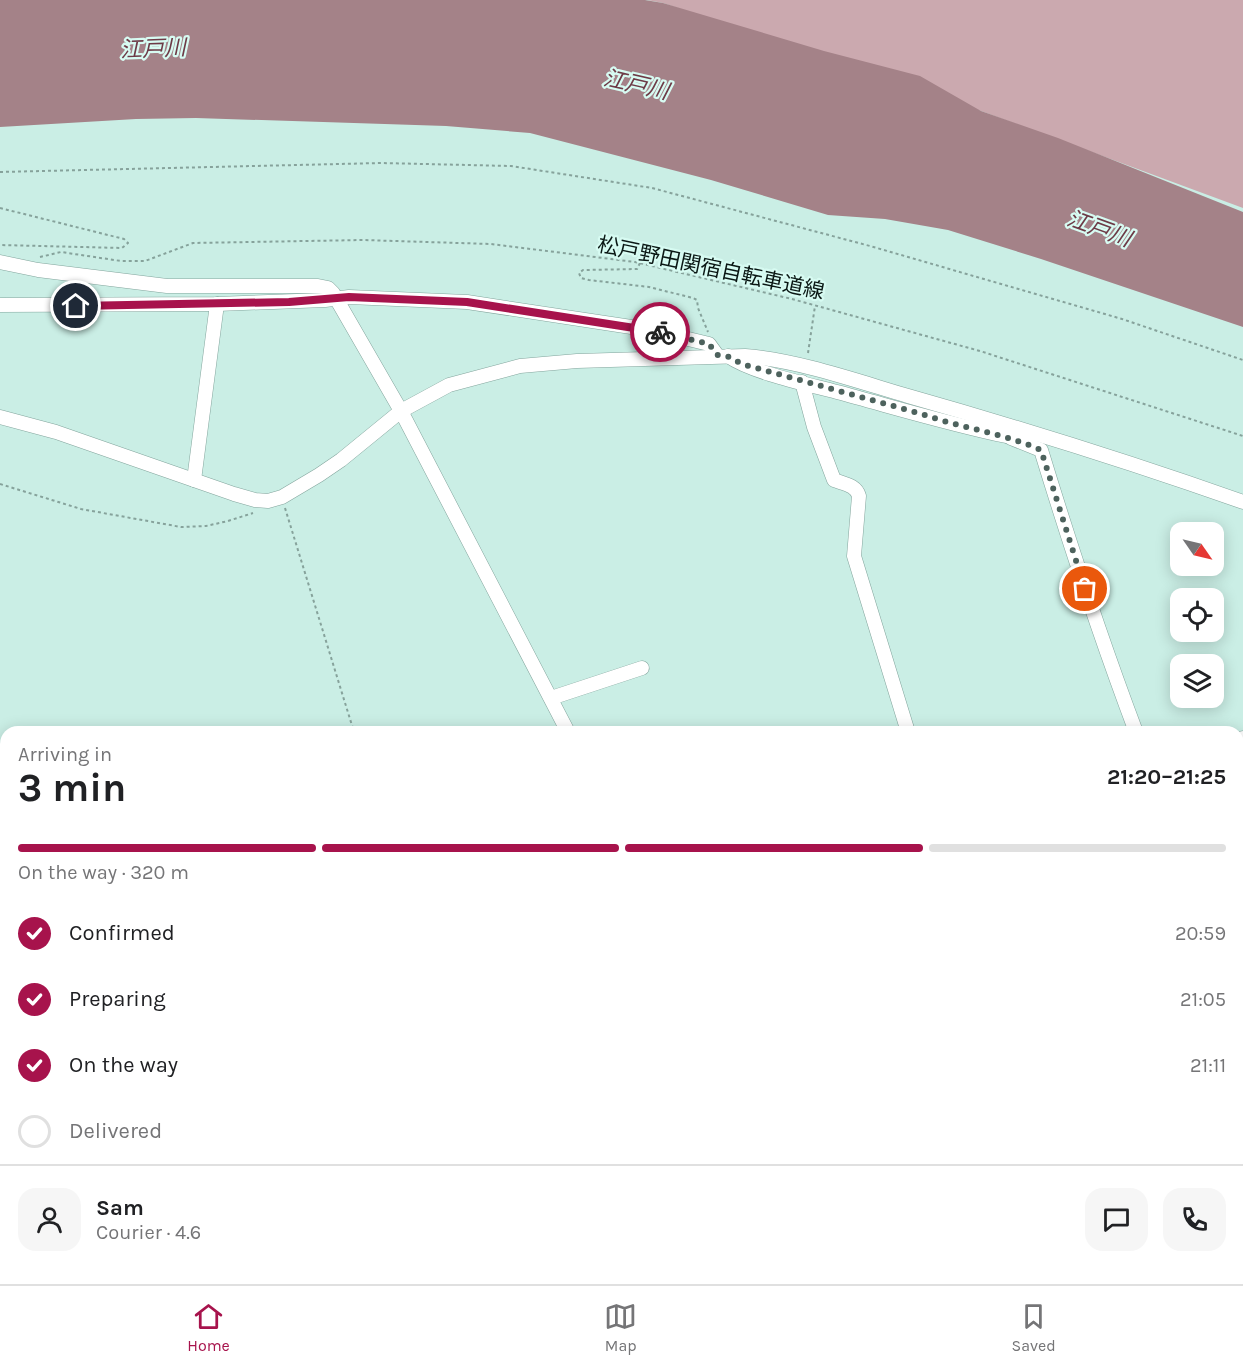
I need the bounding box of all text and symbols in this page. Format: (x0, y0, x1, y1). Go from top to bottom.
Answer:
water label: 江戸川 (120, 35, 188, 63)
water label: 江戸川 (601, 65, 673, 106)
water label: 江戸川 (1064, 205, 1136, 253)
street label: 松戸野田関宿自転車道線 (596, 232, 826, 304)
pin (50, 280, 101, 331)
icon: home (59, 289, 92, 322)
courier (630, 302, 690, 362)
icon: bike (644, 316, 677, 349)
north arrow (1170, 522, 1224, 576)
map controls (1170, 522, 1224, 708)
pin (1059, 563, 1110, 614)
icon: bag (1068, 572, 1101, 605)
button: locate (1170, 588, 1224, 642)
button: layers (1170, 654, 1224, 708)
text: Arriving in (18, 743, 112, 766)
text: 21:20–21:25 (1107, 764, 1226, 790)
text: 3 min (18, 765, 126, 811)
text: On the way · 320 m (18, 861, 189, 884)
icon: check (18, 917, 51, 950)
text: Confirmed (69, 920, 175, 946)
text: 20:59 (1175, 922, 1226, 945)
icon: check (18, 983, 51, 1016)
text: Preparing (69, 986, 166, 1012)
text: 21:05 (1180, 988, 1226, 1011)
icon: check (18, 1049, 51, 1082)
text: On the way (69, 1052, 178, 1078)
text: 21:11 (1190, 1054, 1226, 1077)
text: Delivered (69, 1118, 162, 1144)
button: person (18, 1188, 81, 1251)
button: chat (1085, 1188, 1148, 1251)
button: phone (1163, 1188, 1226, 1251)
text: Sam (96, 1195, 144, 1221)
text: Courier · 4.6 (96, 1221, 201, 1244)
tab: Home (187, 1300, 230, 1355)
tab: Map (604, 1300, 637, 1355)
tab: Saved (1012, 1300, 1056, 1355)

